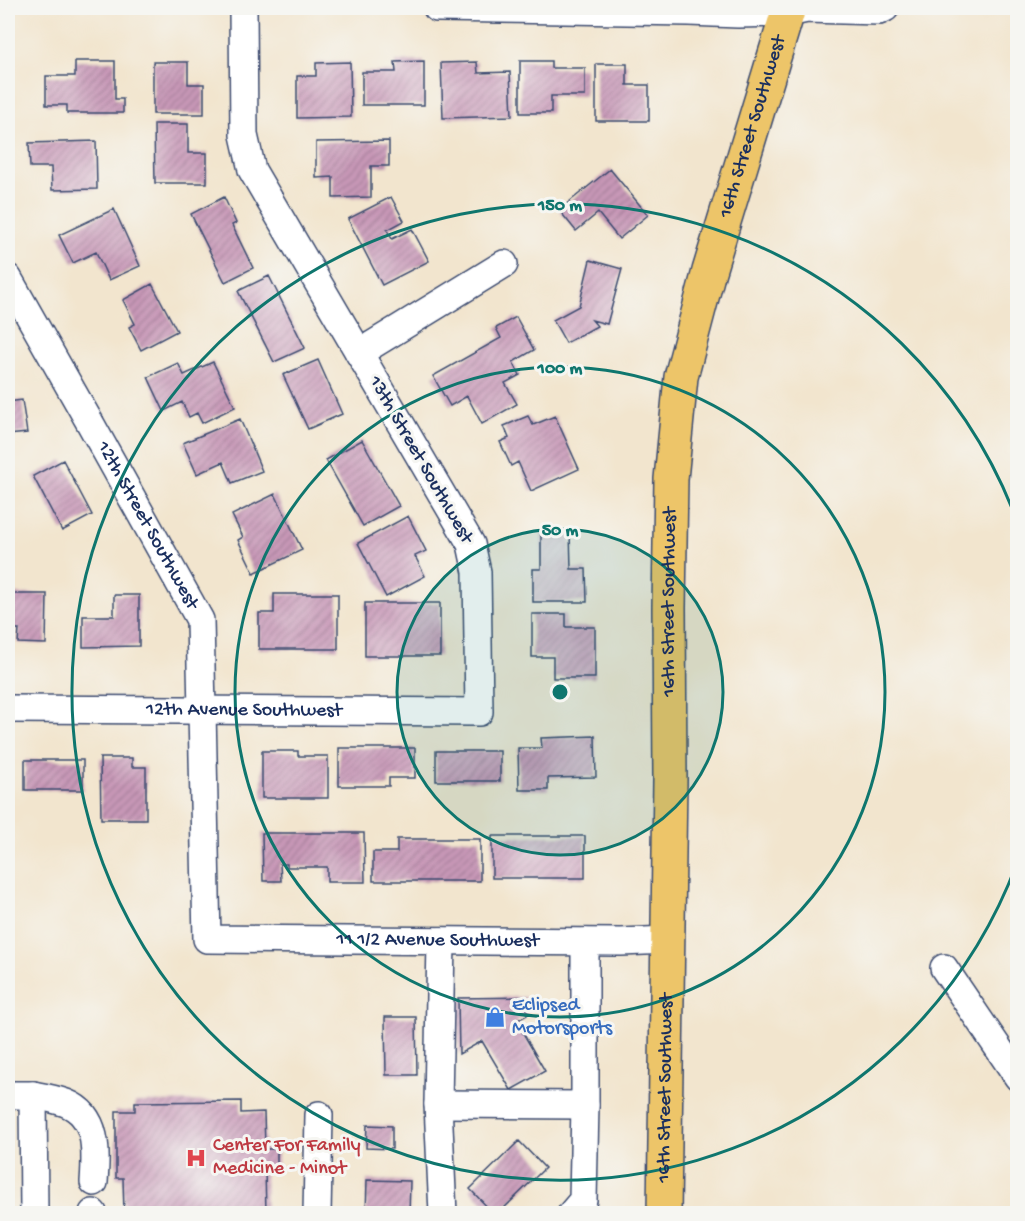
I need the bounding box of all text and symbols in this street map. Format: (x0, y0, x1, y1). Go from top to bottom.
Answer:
street label: 16th Street Southwest (714, 31, 792, 222)
text: 150 m (537, 196, 582, 217)
text: 100 m (537, 359, 583, 380)
street label: 13th Street Southwest (362, 371, 478, 549)
street label: 12th Street Southwest (91, 436, 204, 615)
street label: 16th Street Southwest (657, 505, 682, 698)
text: 50 m (542, 521, 579, 542)
centre of rings (550, 682, 570, 702)
street label: 12th Avenue Southwest (145, 698, 344, 723)
street label: 11 1/2 Avenue Southwest (335, 928, 541, 953)
street label: 16th Street Southwest (653, 991, 679, 1184)
place label: Eclipsed Motorsports (512, 995, 613, 1041)
shop icon: Eclipsed Motorsports (483, 1005, 507, 1029)
place label: Center For Family Medicine - Minot (213, 1135, 361, 1181)
hospital icon: Center For Family Medicine - Minot (184, 1146, 208, 1170)

